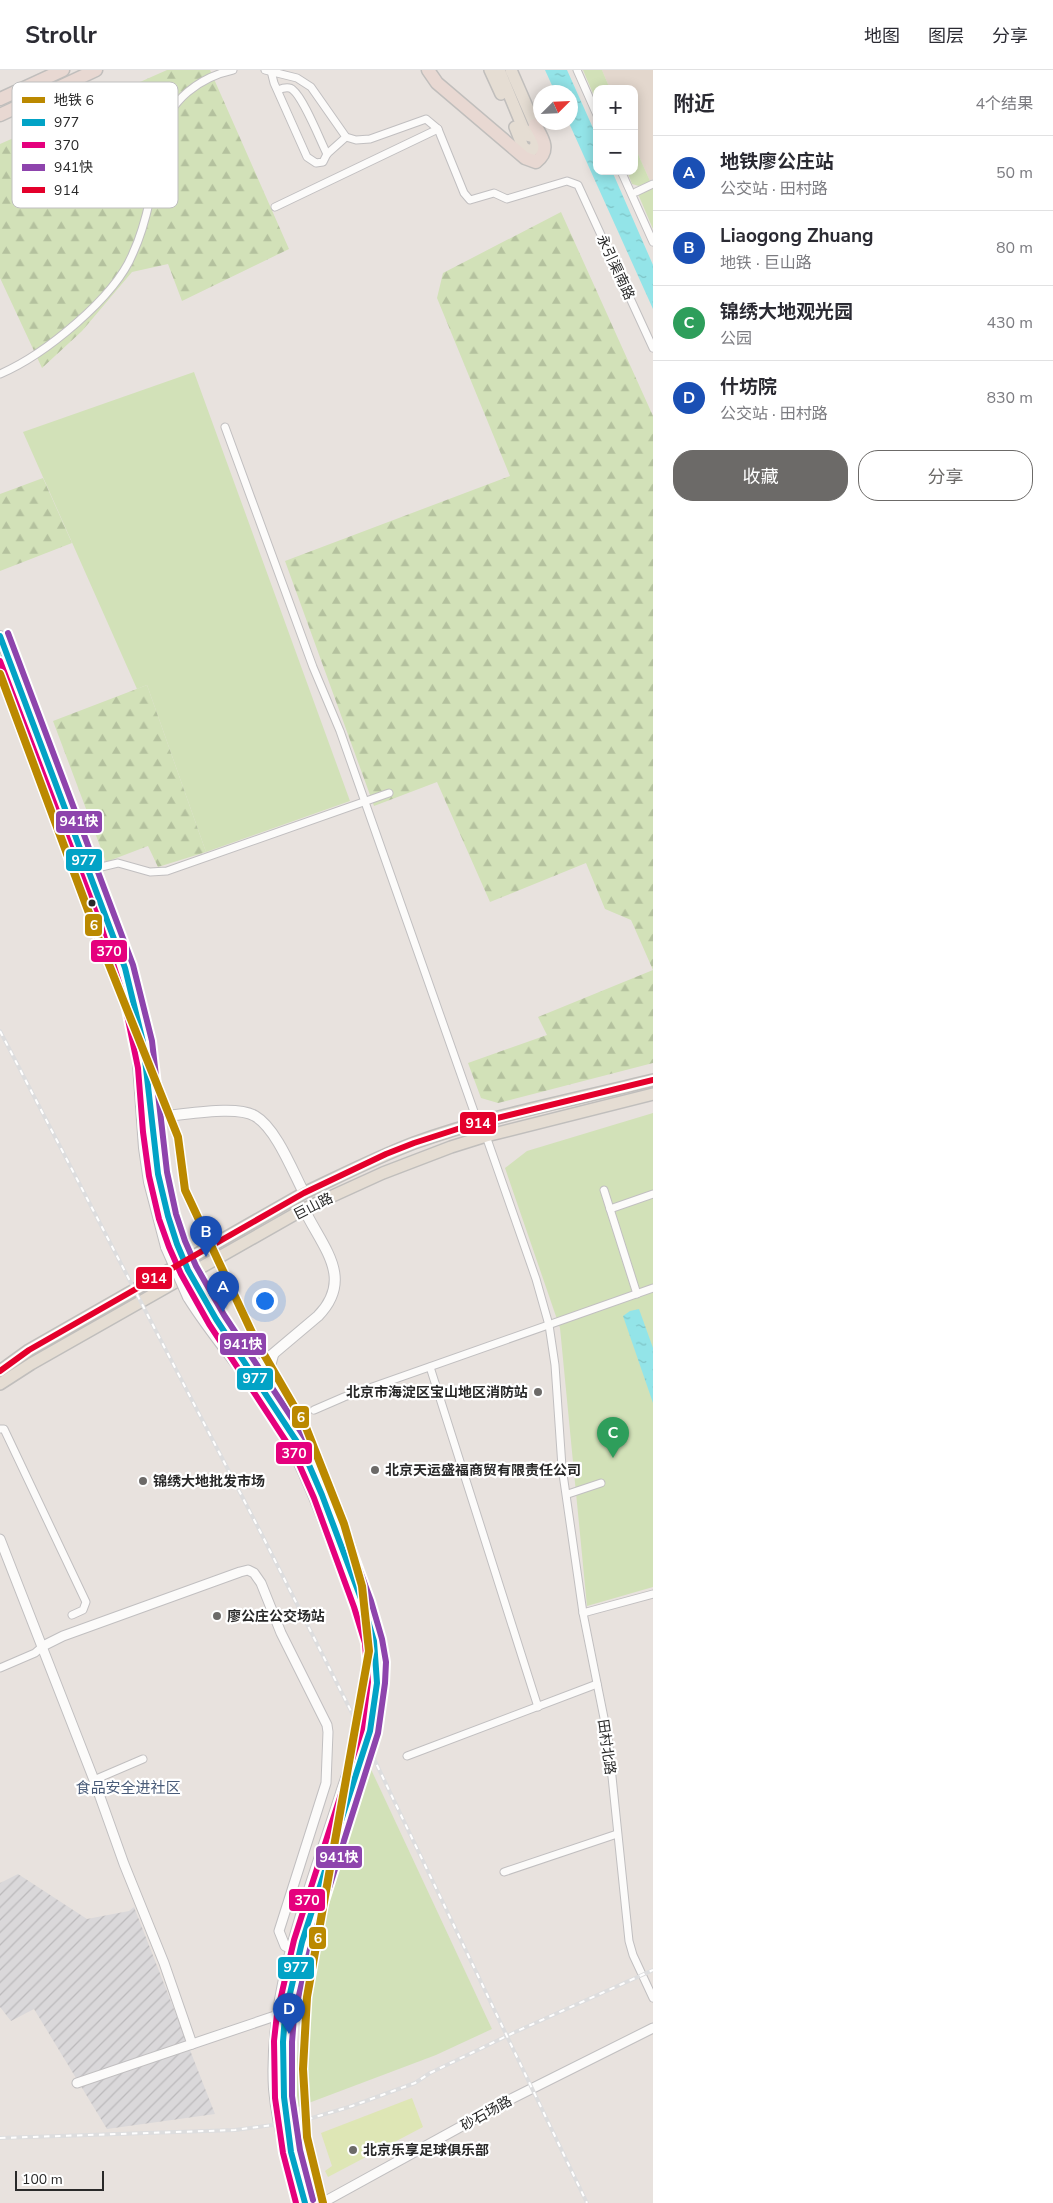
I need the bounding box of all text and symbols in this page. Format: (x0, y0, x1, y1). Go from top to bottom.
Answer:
text: Strollr (25, 19, 97, 51)
text: 地图 (864, 24, 900, 48)
text: 图层 (928, 24, 964, 48)
text: 分享 (992, 24, 1028, 48)
legend (12, 82, 178, 208)
north arrow (533, 85, 578, 130)
map controls (593, 85, 638, 175)
button: + (593, 85, 638, 130)
text: 附近 (673, 90, 715, 118)
text: 地铁 6 (54, 91, 94, 110)
text: 4个结果 (975, 93, 1033, 115)
text: 977 (54, 113, 79, 132)
button: − (593, 130, 638, 175)
text: 370 (54, 136, 79, 155)
text: 地铁廖公庄站 (720, 149, 834, 175)
text: 941快 (54, 158, 93, 177)
text: A (683, 162, 695, 184)
text: 50 m (996, 162, 1033, 184)
text: 公交站 · 田村路 (720, 178, 828, 200)
text: 914 (54, 181, 79, 200)
text: Liaogong Zhuang (720, 223, 874, 249)
street label: 永引渠南路 (592, 231, 639, 303)
text: B (683, 237, 695, 259)
text: 80 m (996, 237, 1033, 259)
text: 地铁 · 巨山路 (720, 252, 812, 274)
text: 锦绣大地观光园 (720, 299, 853, 325)
text: C (684, 312, 694, 334)
text: 430 m (986, 312, 1033, 334)
text: 公园 (720, 328, 752, 350)
text: 什坊院 (720, 374, 777, 400)
text: D (683, 387, 695, 409)
text: 830 m (986, 387, 1033, 409)
text: 公交站 · 田村路 (720, 403, 828, 425)
button: 收藏 (673, 450, 848, 501)
button: 分享 (858, 450, 1033, 501)
line badge: 941快 (55, 810, 103, 834)
text: 941快 (59, 812, 99, 831)
line badge: 977 (65, 848, 103, 872)
text: 977 (71, 851, 97, 870)
unlabelled marker (87, 898, 97, 908)
line badge: 6 (84, 913, 103, 937)
text: 6 (90, 916, 98, 935)
line badge: 370 (90, 939, 128, 963)
text: 370 (96, 942, 122, 961)
line badge: 914 (459, 1111, 497, 1135)
text: 914 (465, 1114, 491, 1133)
street label: 巨山路 (290, 1188, 336, 1224)
pin: B (190, 1216, 222, 1257)
line badge: 914 (135, 1266, 173, 1290)
text: 914 (141, 1269, 167, 1288)
pin: A (207, 1271, 239, 1312)
your location (252, 1288, 278, 1314)
line badge: 941快 (219, 1332, 267, 1356)
text: 941快 (223, 1335, 263, 1354)
line badge: 977 (236, 1367, 274, 1391)
text: 977 (242, 1369, 268, 1388)
place label: 北京市海淀区宝山地区消防站 (346, 1383, 528, 1402)
marker: 北京市海淀区宝山地区消防站 (532, 1386, 544, 1398)
line badge: 6 (291, 1405, 310, 1429)
text: 6 (297, 1408, 305, 1427)
pin: C (597, 1417, 629, 1458)
line badge: 370 (275, 1441, 313, 1465)
text: 370 (281, 1444, 307, 1463)
place label: 北京天运盛福商贸有限责任公司 (385, 1461, 581, 1480)
marker: 北京天运盛福商贸有限责任公司 (369, 1464, 381, 1476)
place label: 锦绣大地批发市场 (153, 1472, 265, 1491)
marker: 锦绣大地批发市场 (137, 1475, 149, 1487)
place label: 廖公庄公交场站 (227, 1607, 325, 1626)
marker: 廖公庄公交场站 (211, 1610, 223, 1622)
street label: 田村北路 (593, 1718, 620, 1776)
district label: 食品安全进社区 (75, 1778, 181, 1798)
line badge: 941快 (315, 1845, 363, 1869)
text: 941快 (319, 1848, 359, 1867)
line badge: 370 (288, 1888, 326, 1912)
text: 370 (294, 1891, 320, 1910)
line badge: 6 (308, 1926, 327, 1950)
text: 6 (314, 1929, 322, 1948)
line badge: 977 (277, 1956, 315, 1980)
text: 977 (283, 1958, 309, 1977)
pin: D (273, 1993, 305, 2034)
street label: 砂石场路 (457, 2092, 515, 2135)
place label: 北京乐享足球俱乐部 (363, 2141, 489, 2160)
marker: 北京乐享足球俱乐部 (347, 2144, 359, 2156)
scale bar (15, 2168, 104, 2191)
text: 100 m (22, 2170, 63, 2189)

